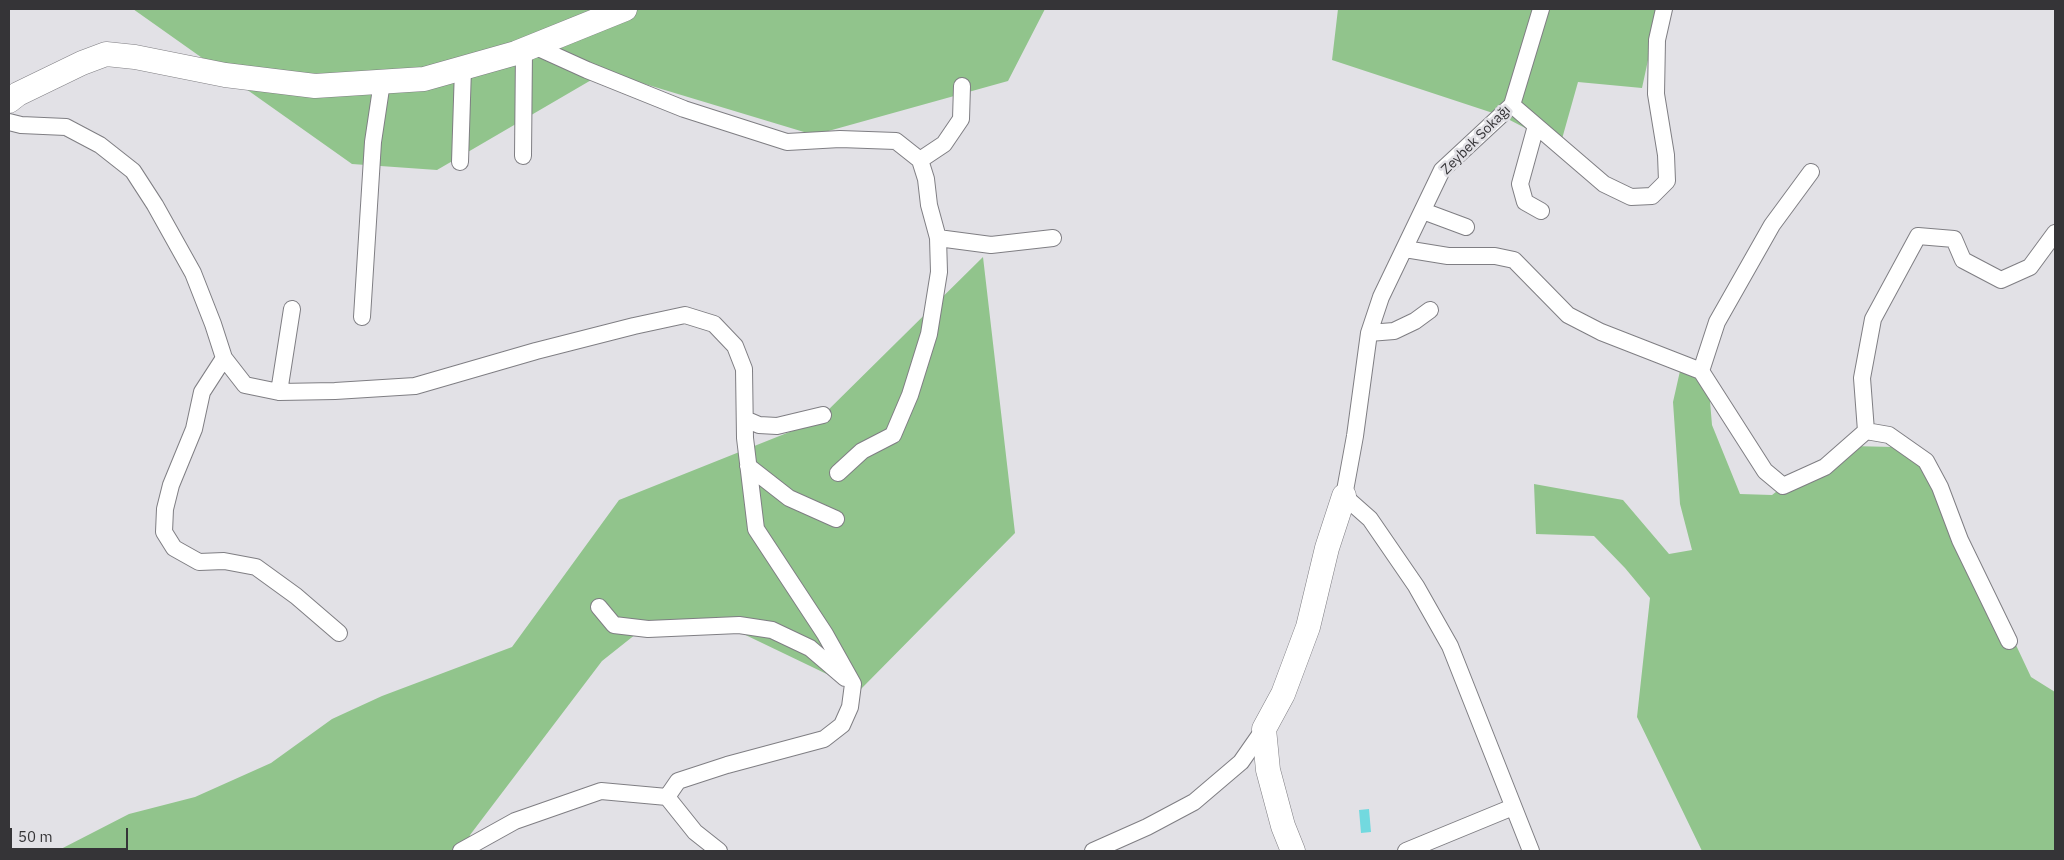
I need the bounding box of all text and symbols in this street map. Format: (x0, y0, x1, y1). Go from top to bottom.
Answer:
street label: Zeybek Sokağı (1438, 102, 1514, 178)
scale bar (12, 818, 130, 850)
text: 50 m (18, 827, 53, 846)

